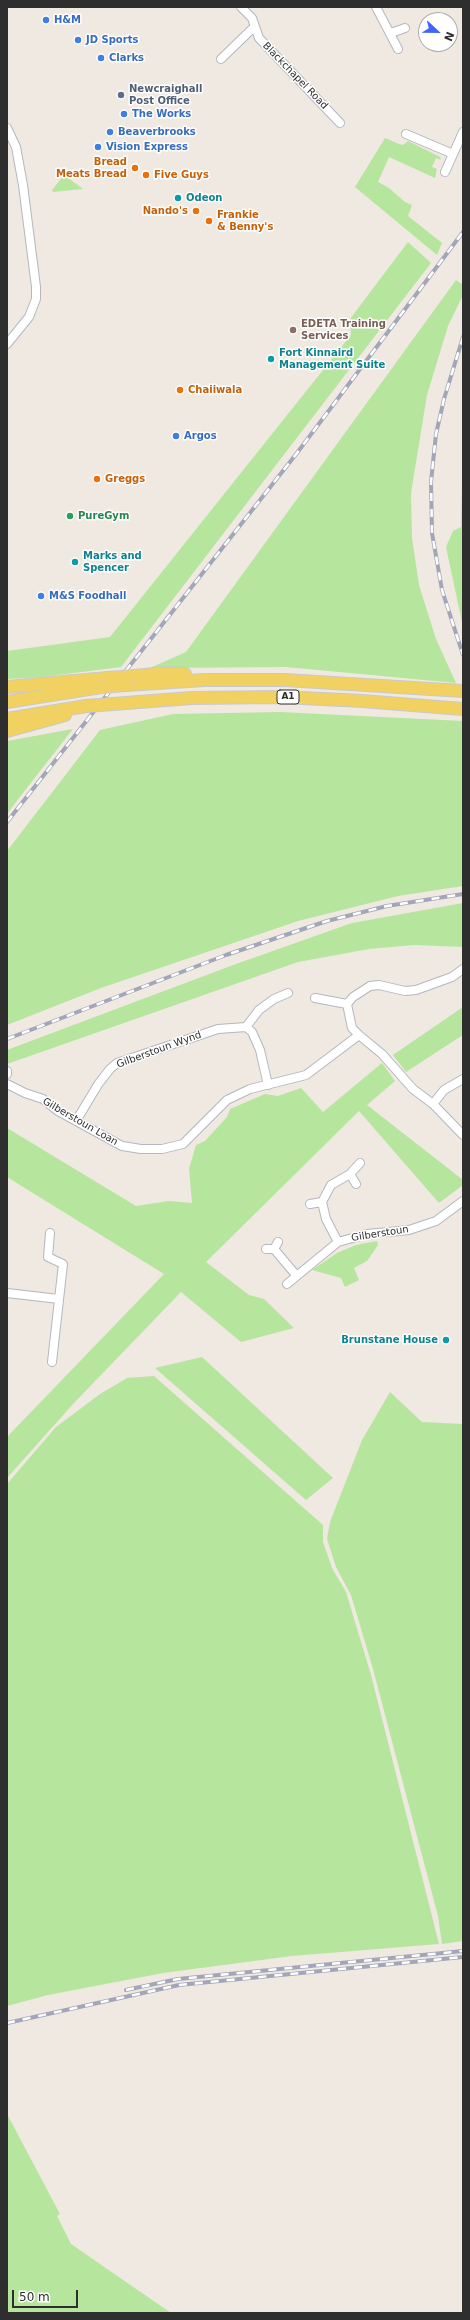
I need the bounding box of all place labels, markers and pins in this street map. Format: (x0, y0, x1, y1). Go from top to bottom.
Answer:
place label: H&M (54, 14, 81, 26)
marker: H&M (41, 15, 51, 25)
place label: JD Sports (86, 34, 138, 46)
marker: JD Sports (73, 35, 83, 45)
place label: Clarks (109, 52, 144, 64)
marker: Clarks (96, 53, 106, 63)
place label: Newcraighall Post Office (129, 83, 202, 106)
marker: Newcraighall Post Office (116, 90, 126, 100)
place label: The Works (132, 108, 191, 120)
marker: The Works (119, 109, 129, 119)
place label: Beaverbrooks (118, 126, 196, 138)
marker: Beaverbrooks (105, 127, 115, 137)
place label: Vision Express (106, 141, 188, 153)
marker: Vision Express (93, 142, 103, 152)
place label: Bread Meats Bread (56, 156, 127, 180)
marker: Bread Meats Bread (130, 163, 140, 173)
place label: Five Guys (154, 169, 209, 181)
marker: Five Guys (141, 170, 151, 180)
place label: Odeon (186, 192, 222, 204)
marker: Odeon (173, 193, 183, 203)
place label: Nando's (143, 205, 188, 217)
marker: Nando's (191, 206, 201, 216)
place label: Frankie & Benny's (217, 209, 273, 232)
marker: Frankie & Benny's (204, 216, 214, 226)
place label: EDETA Training Services (301, 318, 386, 342)
marker: EDETA Training Services (288, 325, 298, 335)
place label: Fort Kinnaird Management Suite (279, 347, 385, 370)
marker: Fort Kinnaird Management Suite (266, 354, 276, 364)
place label: Chaiiwala (188, 384, 242, 396)
marker: Chaiiwala (175, 385, 185, 395)
place label: Argos (184, 430, 217, 442)
marker: Argos (171, 431, 181, 441)
place label: Greggs (105, 473, 145, 485)
marker: Greggs (92, 474, 102, 484)
place label: PureGym (78, 510, 129, 522)
marker: PureGym (65, 511, 75, 521)
place label: Marks and Spencer (83, 550, 142, 574)
marker: Marks and Spencer (70, 557, 80, 567)
place label: M&S Foodhall (49, 590, 126, 602)
marker: M&S Foodhall (36, 591, 46, 601)
place label: Brunstane House (341, 1334, 438, 1346)
marker: Brunstane House (441, 1335, 451, 1345)

